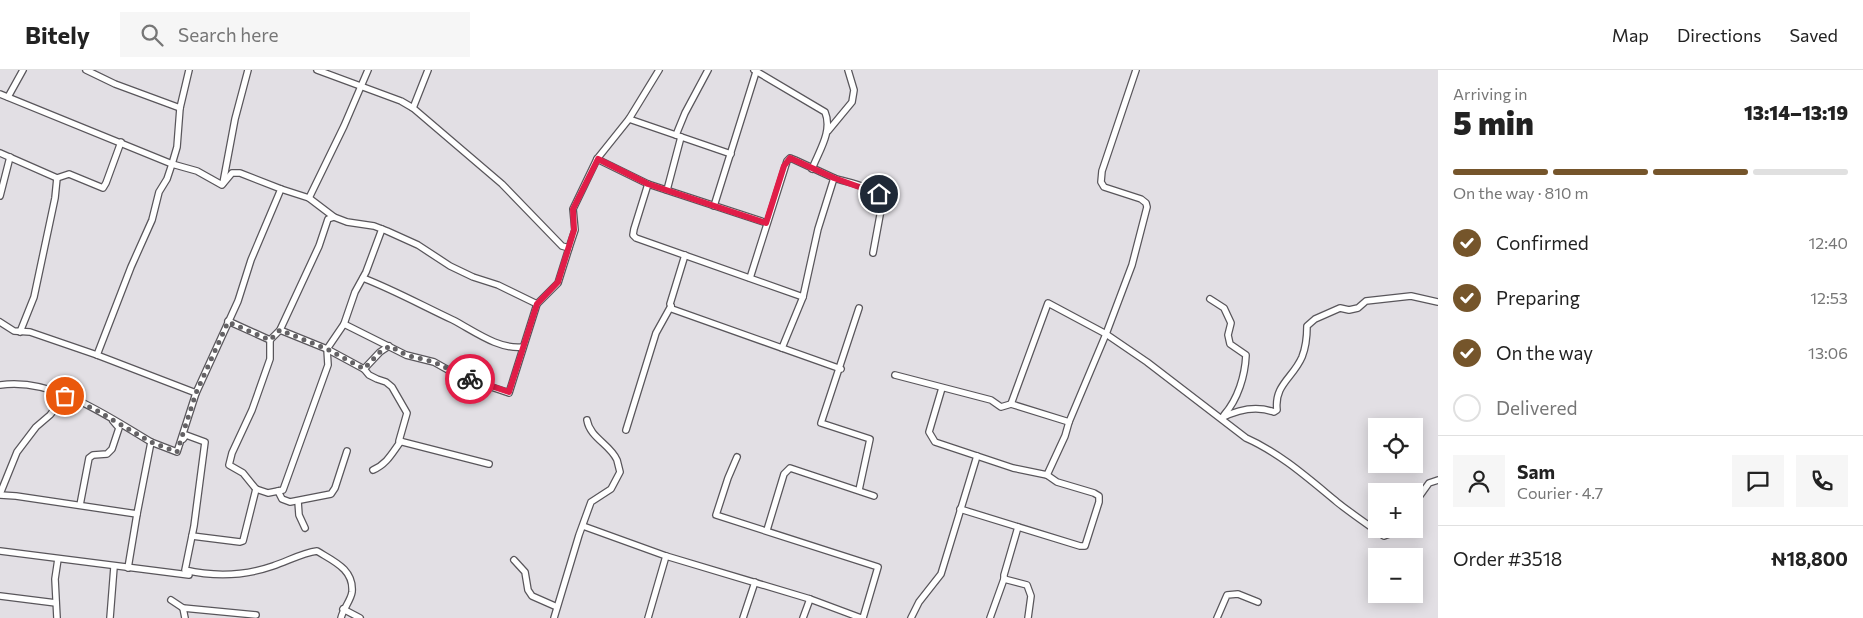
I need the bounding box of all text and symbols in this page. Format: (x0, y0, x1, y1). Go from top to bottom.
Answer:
search box (120, 12, 470, 57)
text: Bitely (25, 20, 90, 49)
icon: search (138, 21, 166, 49)
text: Search here (178, 23, 278, 46)
text: Map (1612, 24, 1649, 46)
text: Directions (1677, 24, 1761, 46)
text: Saved (1789, 24, 1838, 46)
text: Arriving in (1453, 84, 1527, 103)
text: 13:14–13:19 (1744, 101, 1848, 124)
text: 5 min (1453, 102, 1534, 142)
pin (858, 173, 900, 215)
icon: home (865, 180, 893, 208)
text: On the way · 810 m (1453, 183, 1589, 202)
icon: check (1453, 229, 1481, 257)
text: Confirmed (1496, 231, 1589, 254)
text: 12:40 (1808, 233, 1848, 252)
icon: check (1453, 284, 1481, 312)
text: Preparing (1496, 286, 1580, 309)
text: 12:53 (1810, 288, 1848, 307)
icon: check (1453, 339, 1481, 367)
text: On the way (1496, 341, 1593, 364)
text: 13:06 (1808, 343, 1848, 362)
courier (445, 354, 495, 404)
icon: bike (456, 365, 484, 393)
pin (44, 375, 86, 417)
icon: bag (51, 382, 79, 410)
text: Delivered (1496, 396, 1577, 419)
map controls (1368, 418, 1423, 603)
button: locate (1368, 418, 1423, 473)
button: person (1453, 455, 1505, 507)
button: chat (1732, 455, 1784, 507)
button: phone (1796, 455, 1848, 507)
text: Sam (1517, 460, 1555, 483)
button: + (1368, 483, 1423, 538)
text: Courier · 4.7 (1517, 483, 1603, 502)
text: Order #3518 (1453, 547, 1562, 570)
text: ₦18,800 (1771, 547, 1848, 570)
button: − (1368, 548, 1423, 603)

